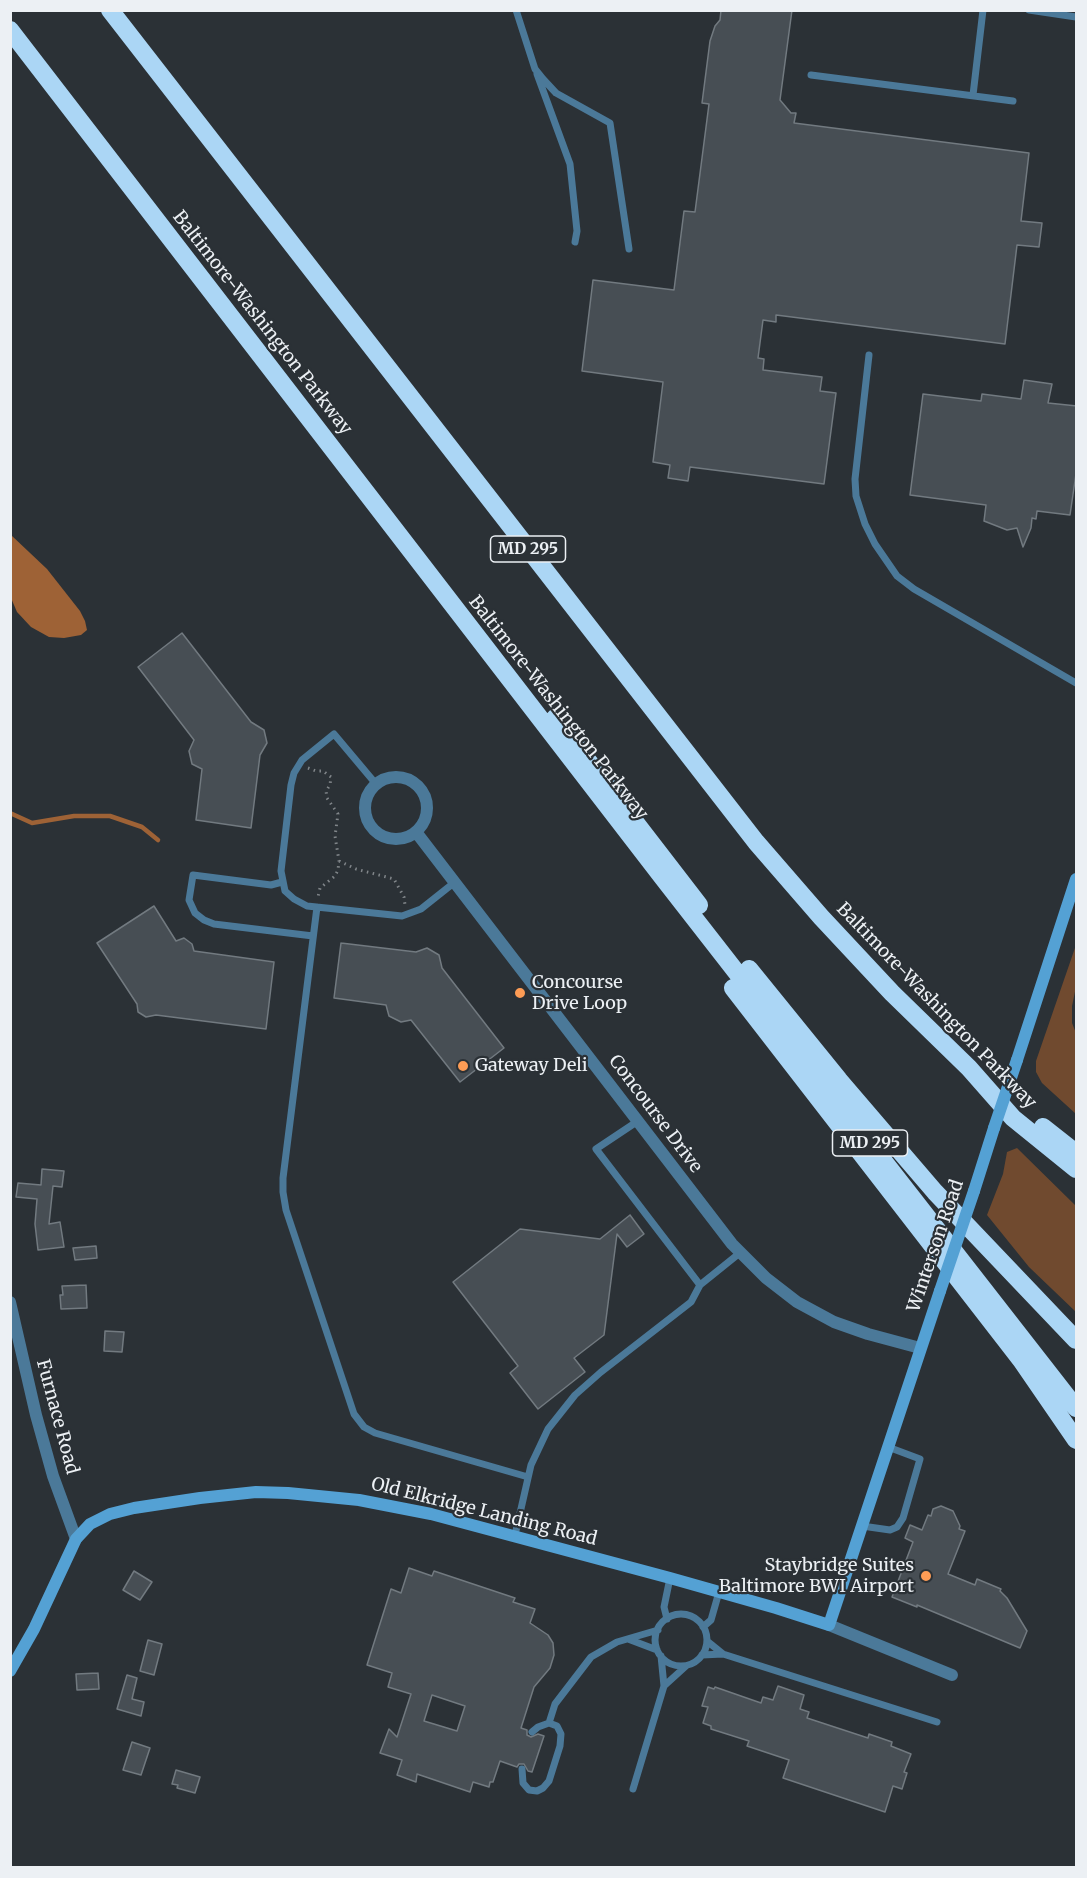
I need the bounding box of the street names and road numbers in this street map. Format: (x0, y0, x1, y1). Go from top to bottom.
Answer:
street label: Baltimore-Washington Parkway (168, 207, 356, 439)
road number: MD 295 (490, 536, 566, 562)
street label: Baltimore-Washington Parkway (464, 592, 652, 824)
street label: Baltimore-Washington Parkway (832, 898, 1040, 1114)
street label: Concourse Drive (604, 1051, 706, 1177)
road number: MD 295 (832, 1130, 908, 1156)
street label: Winterson Road (903, 1177, 969, 1315)
street label: Furnace Road (31, 1357, 83, 1477)
street label: Old Elkridge Landing Road (369, 1473, 599, 1551)

